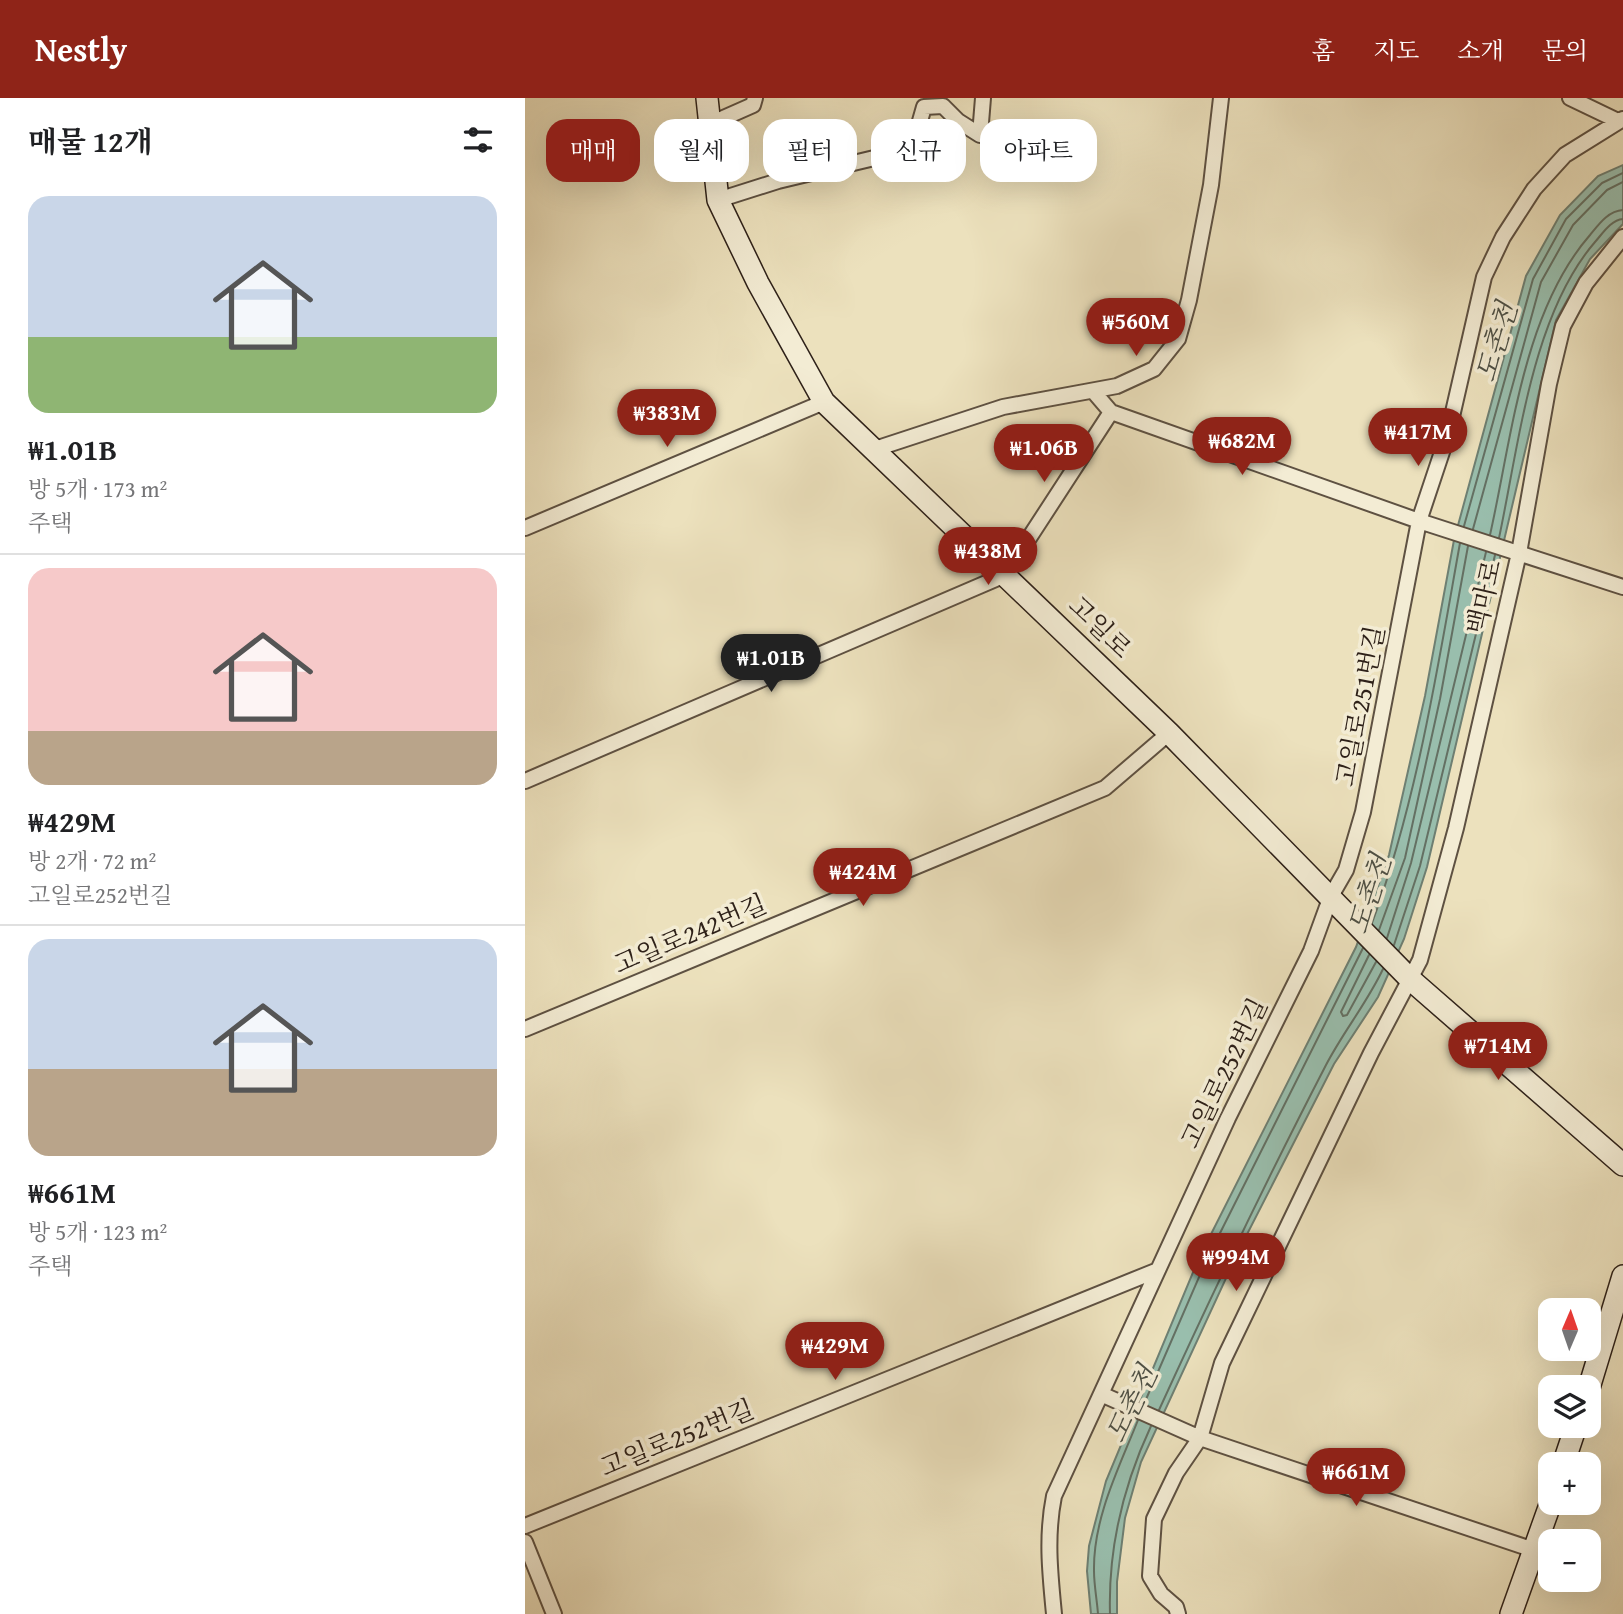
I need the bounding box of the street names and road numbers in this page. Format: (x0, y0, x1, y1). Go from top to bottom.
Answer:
street label: 백마로 (1456, 556, 1511, 638)
street label: 고일로 (1060, 586, 1141, 667)
street label: 고일로251번길 (1325, 622, 1394, 790)
street label: 고일로242번길 (607, 884, 773, 983)
street label: 고일로252번길 (1170, 991, 1277, 1155)
street label: 고일로252번길 (594, 1389, 760, 1486)

